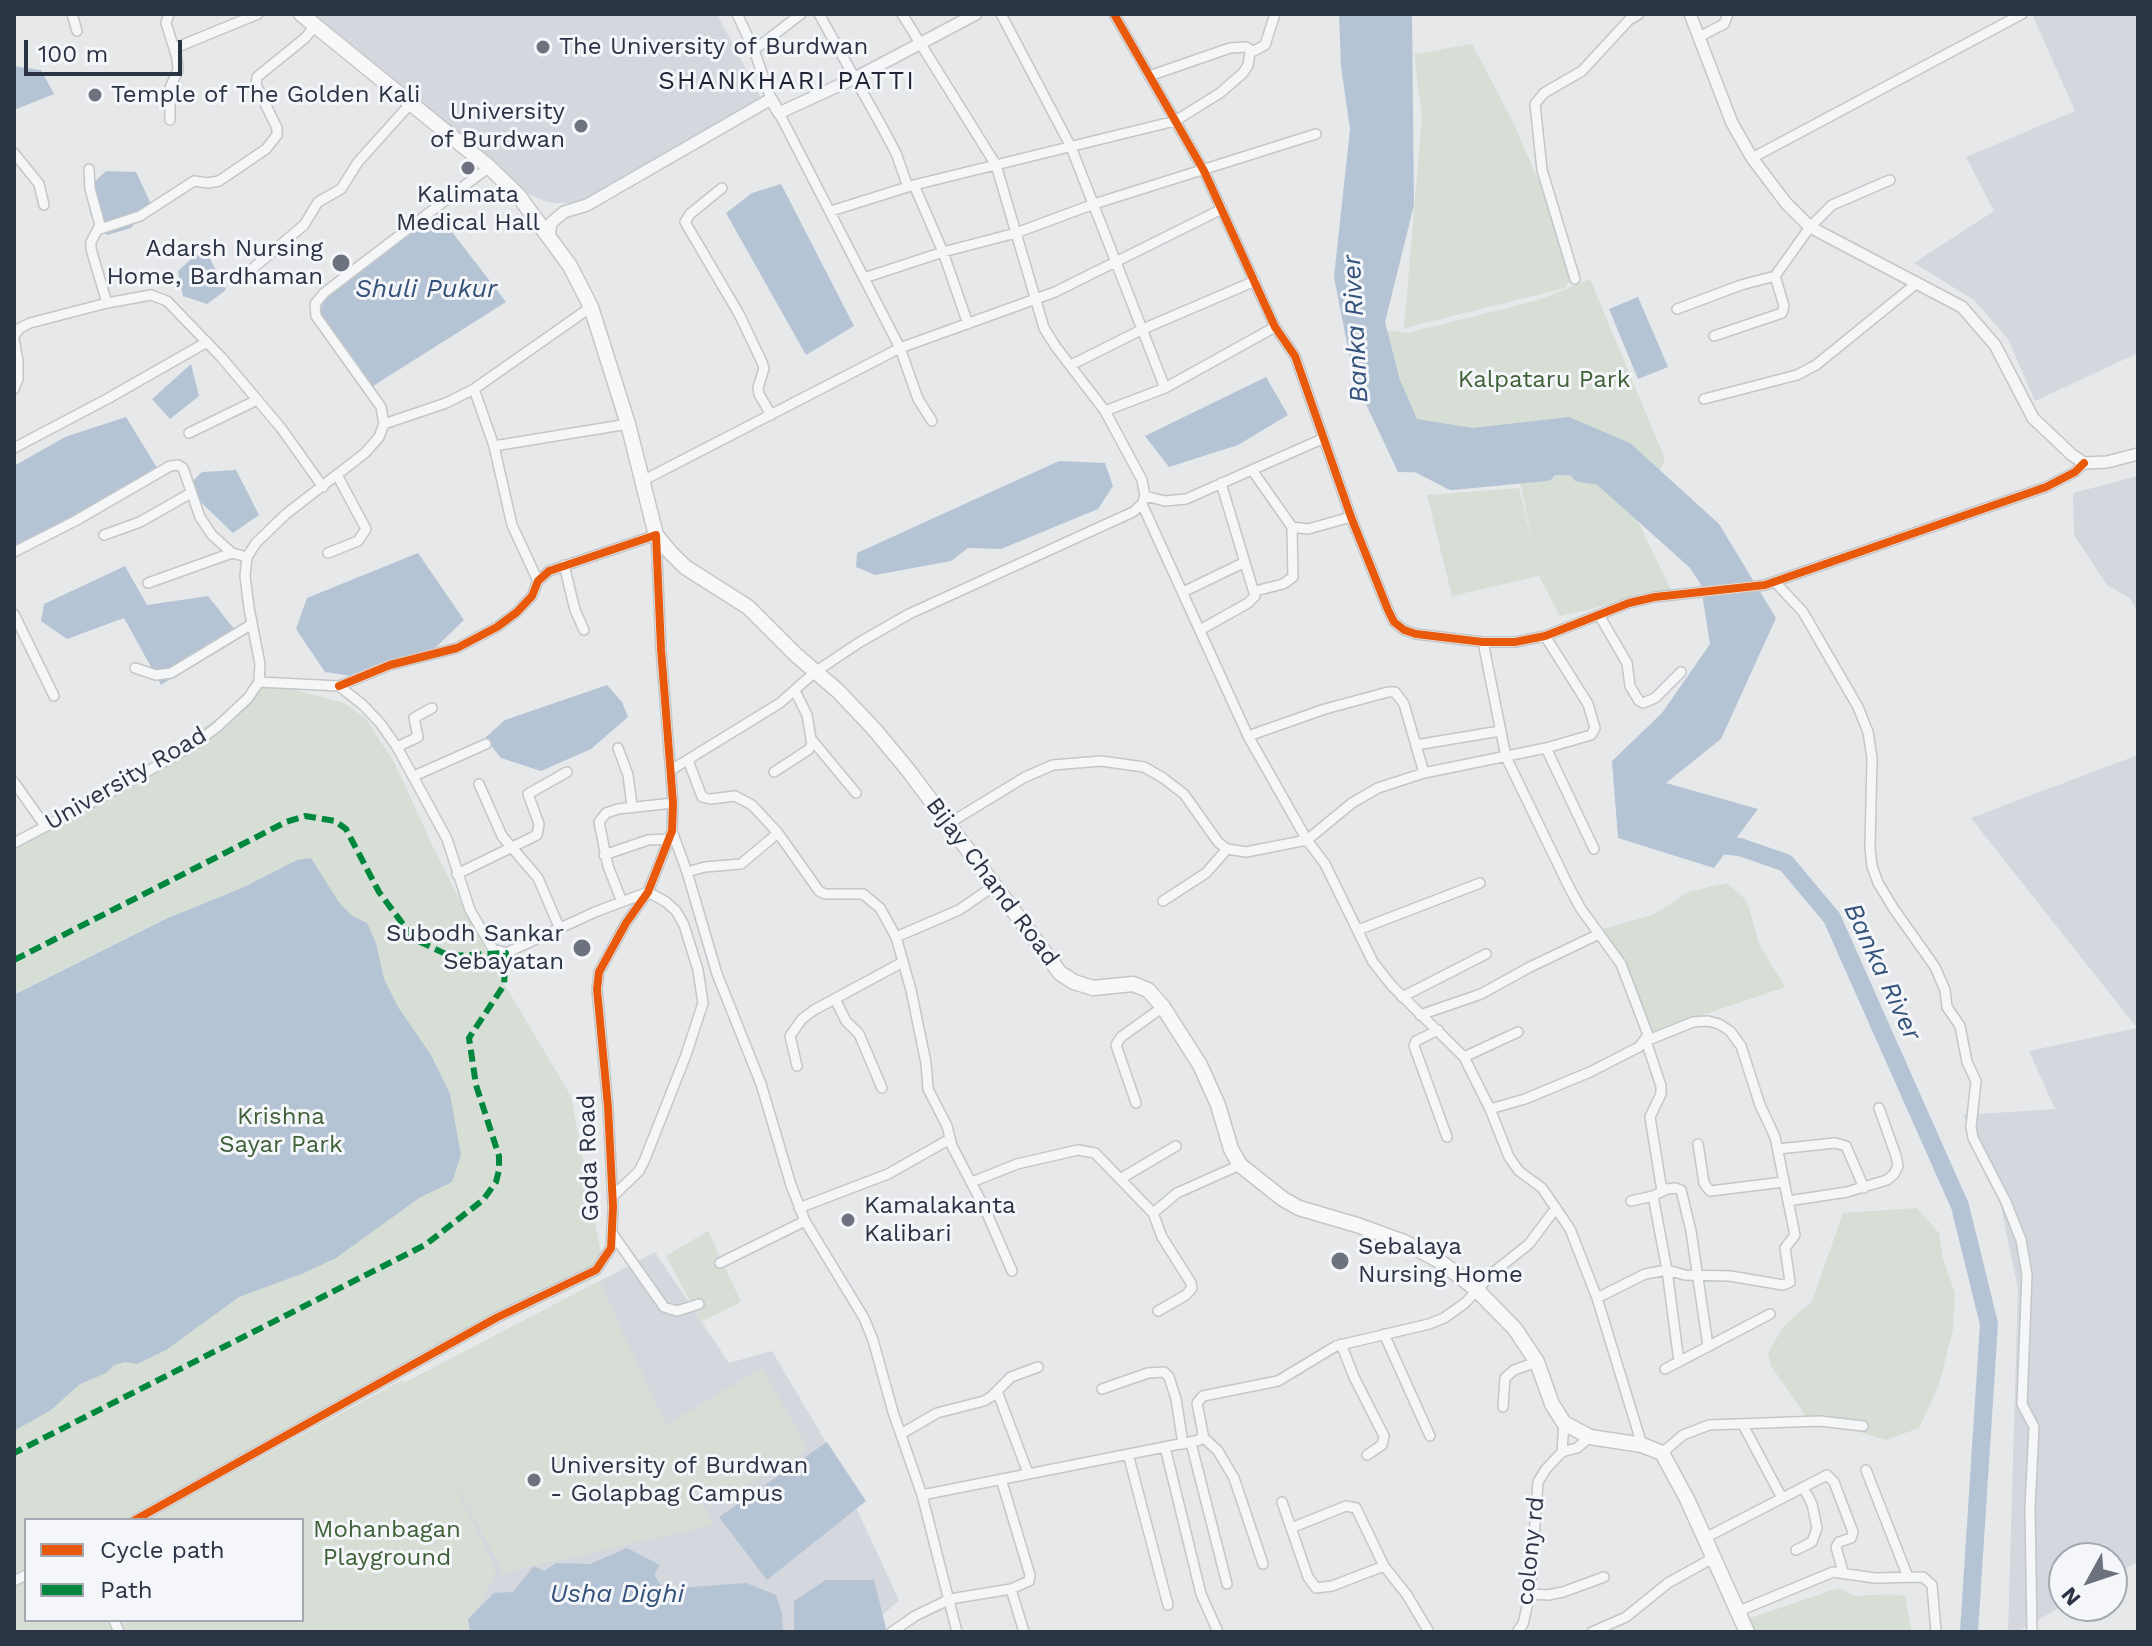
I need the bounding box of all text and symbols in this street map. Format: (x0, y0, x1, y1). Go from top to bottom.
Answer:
scale bar (28, 24, 186, 74)
place label: The University of Burdwan (559, 33, 868, 61)
marker: The University of Burdwan (534, 38, 552, 56)
text: 100 m (38, 40, 108, 68)
district label: SHANKHARI PATTI (658, 65, 916, 97)
place label: Temple of The Golden Kali (111, 81, 420, 109)
marker: Temple of The Golden Kali (86, 86, 104, 104)
place label: University of Burdwan (430, 98, 565, 154)
marker: University of Burdwan (572, 117, 590, 135)
marker: Kalimata Medical Hall (459, 159, 477, 177)
place label: Kalimata Medical Hall (396, 181, 540, 237)
place label: Adarsh Nursing Home, Bardhaman (106, 235, 323, 291)
marker: Adarsh Nursing Home, Bardhaman (330, 252, 352, 274)
water label: Banka River (1337, 254, 1375, 404)
water label: Shuli Pukur (355, 273, 497, 305)
park label: Kalpataru Park (1458, 366, 1630, 394)
street label: University Road (40, 721, 212, 837)
street label: Bijay Chand Road (919, 792, 1065, 972)
water label: Banka River (1837, 898, 1927, 1046)
place label: Subodh Sankar Sebayatan (386, 920, 564, 976)
marker: Subodh Sankar Sebayatan (571, 937, 593, 959)
street label: Goda Road (572, 1094, 606, 1222)
park label: Krishna Sayar Park (219, 1103, 343, 1159)
place label: Kamalakanta Kalibari (864, 1192, 1016, 1248)
marker: Kamalakanta Kalibari (839, 1211, 857, 1229)
place label: Sebalaya Nursing Home (1358, 1233, 1523, 1289)
marker: Sebalaya Nursing Home (1329, 1250, 1351, 1272)
place label: University of Burdwan - Golapbag Campus (550, 1452, 808, 1508)
marker: University of Burdwan - Golapbag Campus (525, 1471, 543, 1489)
street label: colony rd (1511, 1495, 1551, 1607)
park label: Mohanbagan Playground (313, 1516, 461, 1572)
legend (24, 1518, 304, 1622)
text: Cycle path (100, 1536, 225, 1564)
north arrow (2048, 1542, 2128, 1622)
text: Path (100, 1576, 153, 1604)
water label: Usha Dighi (550, 1578, 684, 1610)
text: N (2056, 1582, 2086, 1611)

